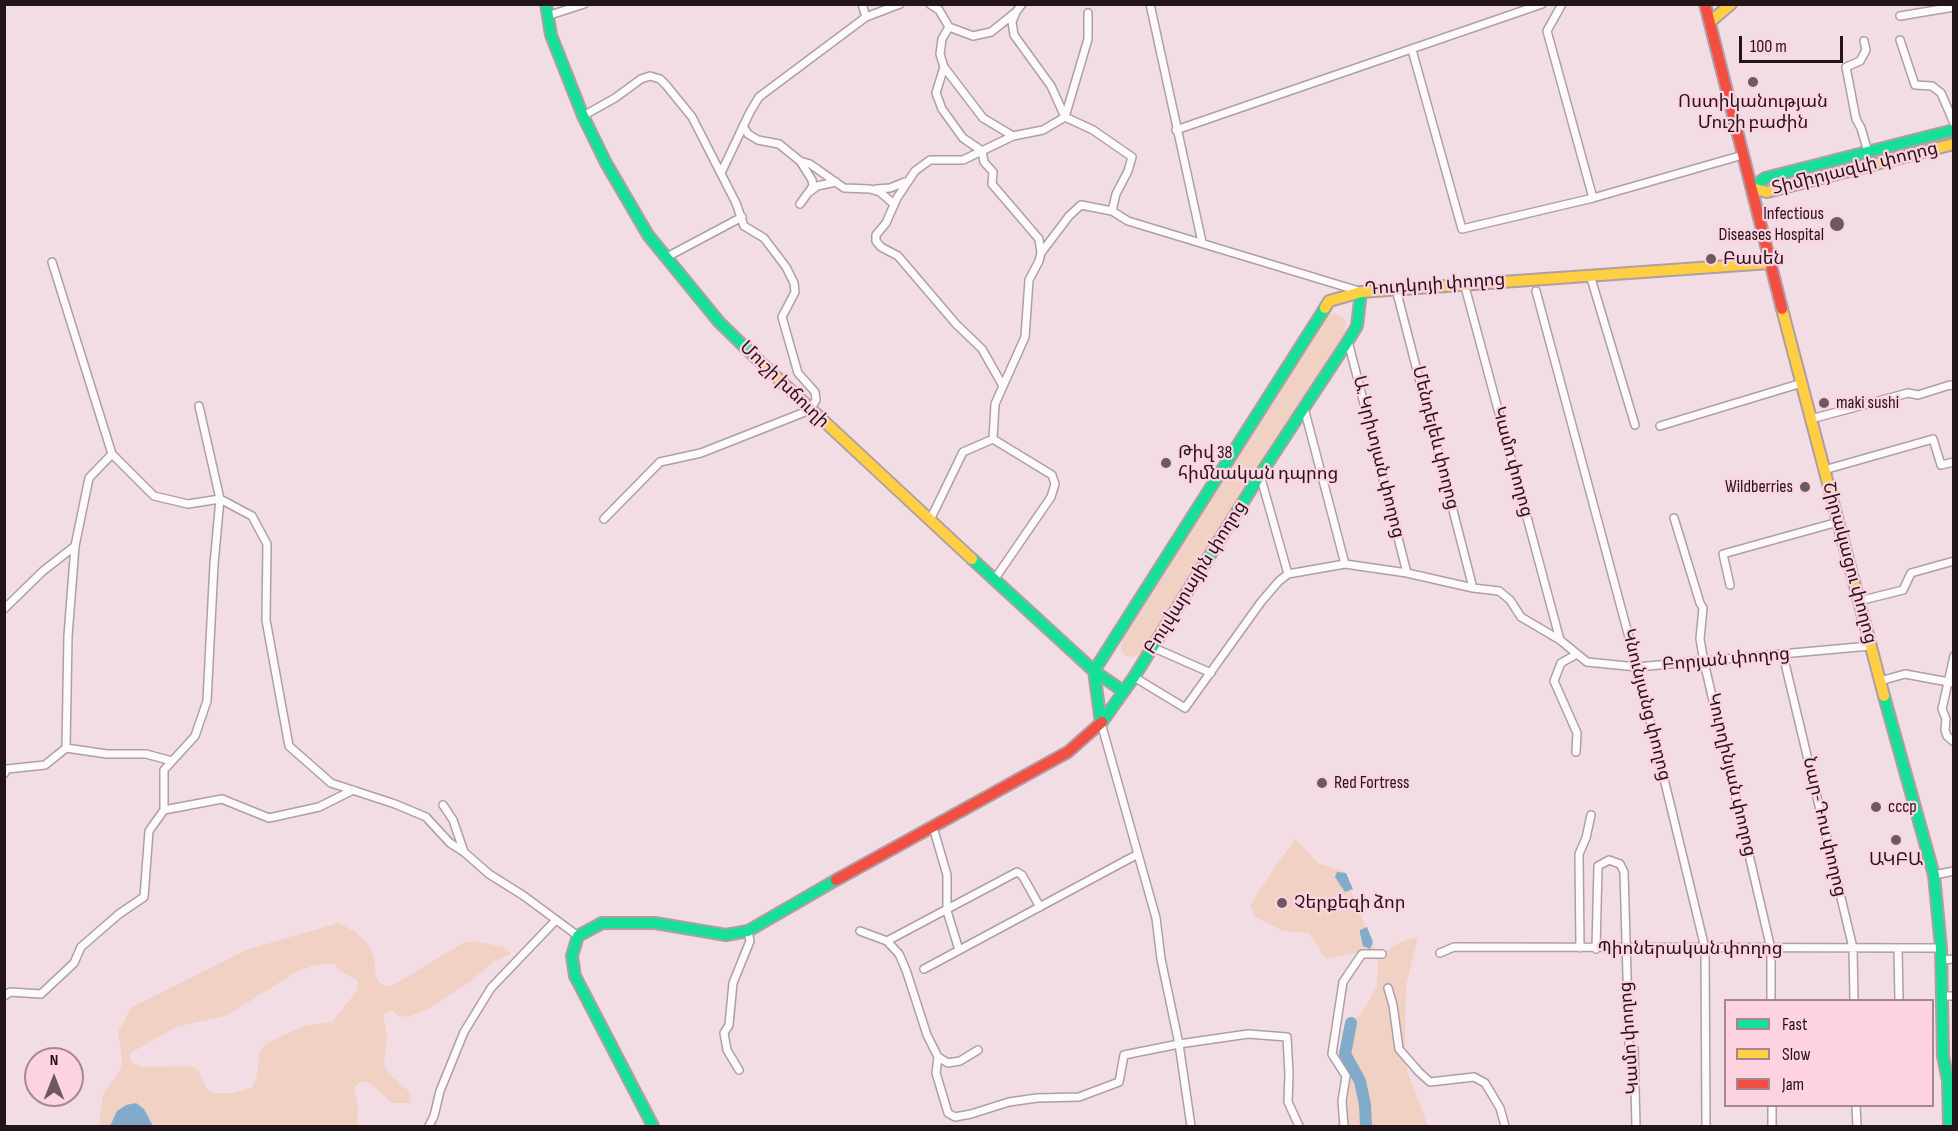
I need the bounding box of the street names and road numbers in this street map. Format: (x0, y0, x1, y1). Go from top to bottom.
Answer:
street label: Տիմիրյազևի փողոց (1770, 138, 1940, 200)
street label: Դուդկոյի փողոց (1364, 269, 1506, 301)
street label: Մուշի խճուղի (735, 337, 833, 433)
street label: Մենդելեև փողոց (1407, 364, 1463, 512)
street label: Ա. Կրիտյան փողոց (1347, 374, 1409, 540)
street label: Կամո փողոց (1487, 405, 1537, 519)
street label: Շիրակացու փողոց (1817, 480, 1881, 646)
street label: Բուլվարային փողոց (1140, 497, 1252, 659)
street label: Կնունյանց փողոց (1617, 627, 1675, 783)
street label: Բորյան փողոց (1661, 644, 1791, 676)
street label: Կուրղինյան փողոց (1702, 691, 1760, 859)
street label: Նար-Դոս փողոց (1797, 755, 1851, 899)
street label: Պիոներական փողոց (1598, 938, 1782, 960)
street label: Կամո փողոց (1615, 981, 1645, 1095)

